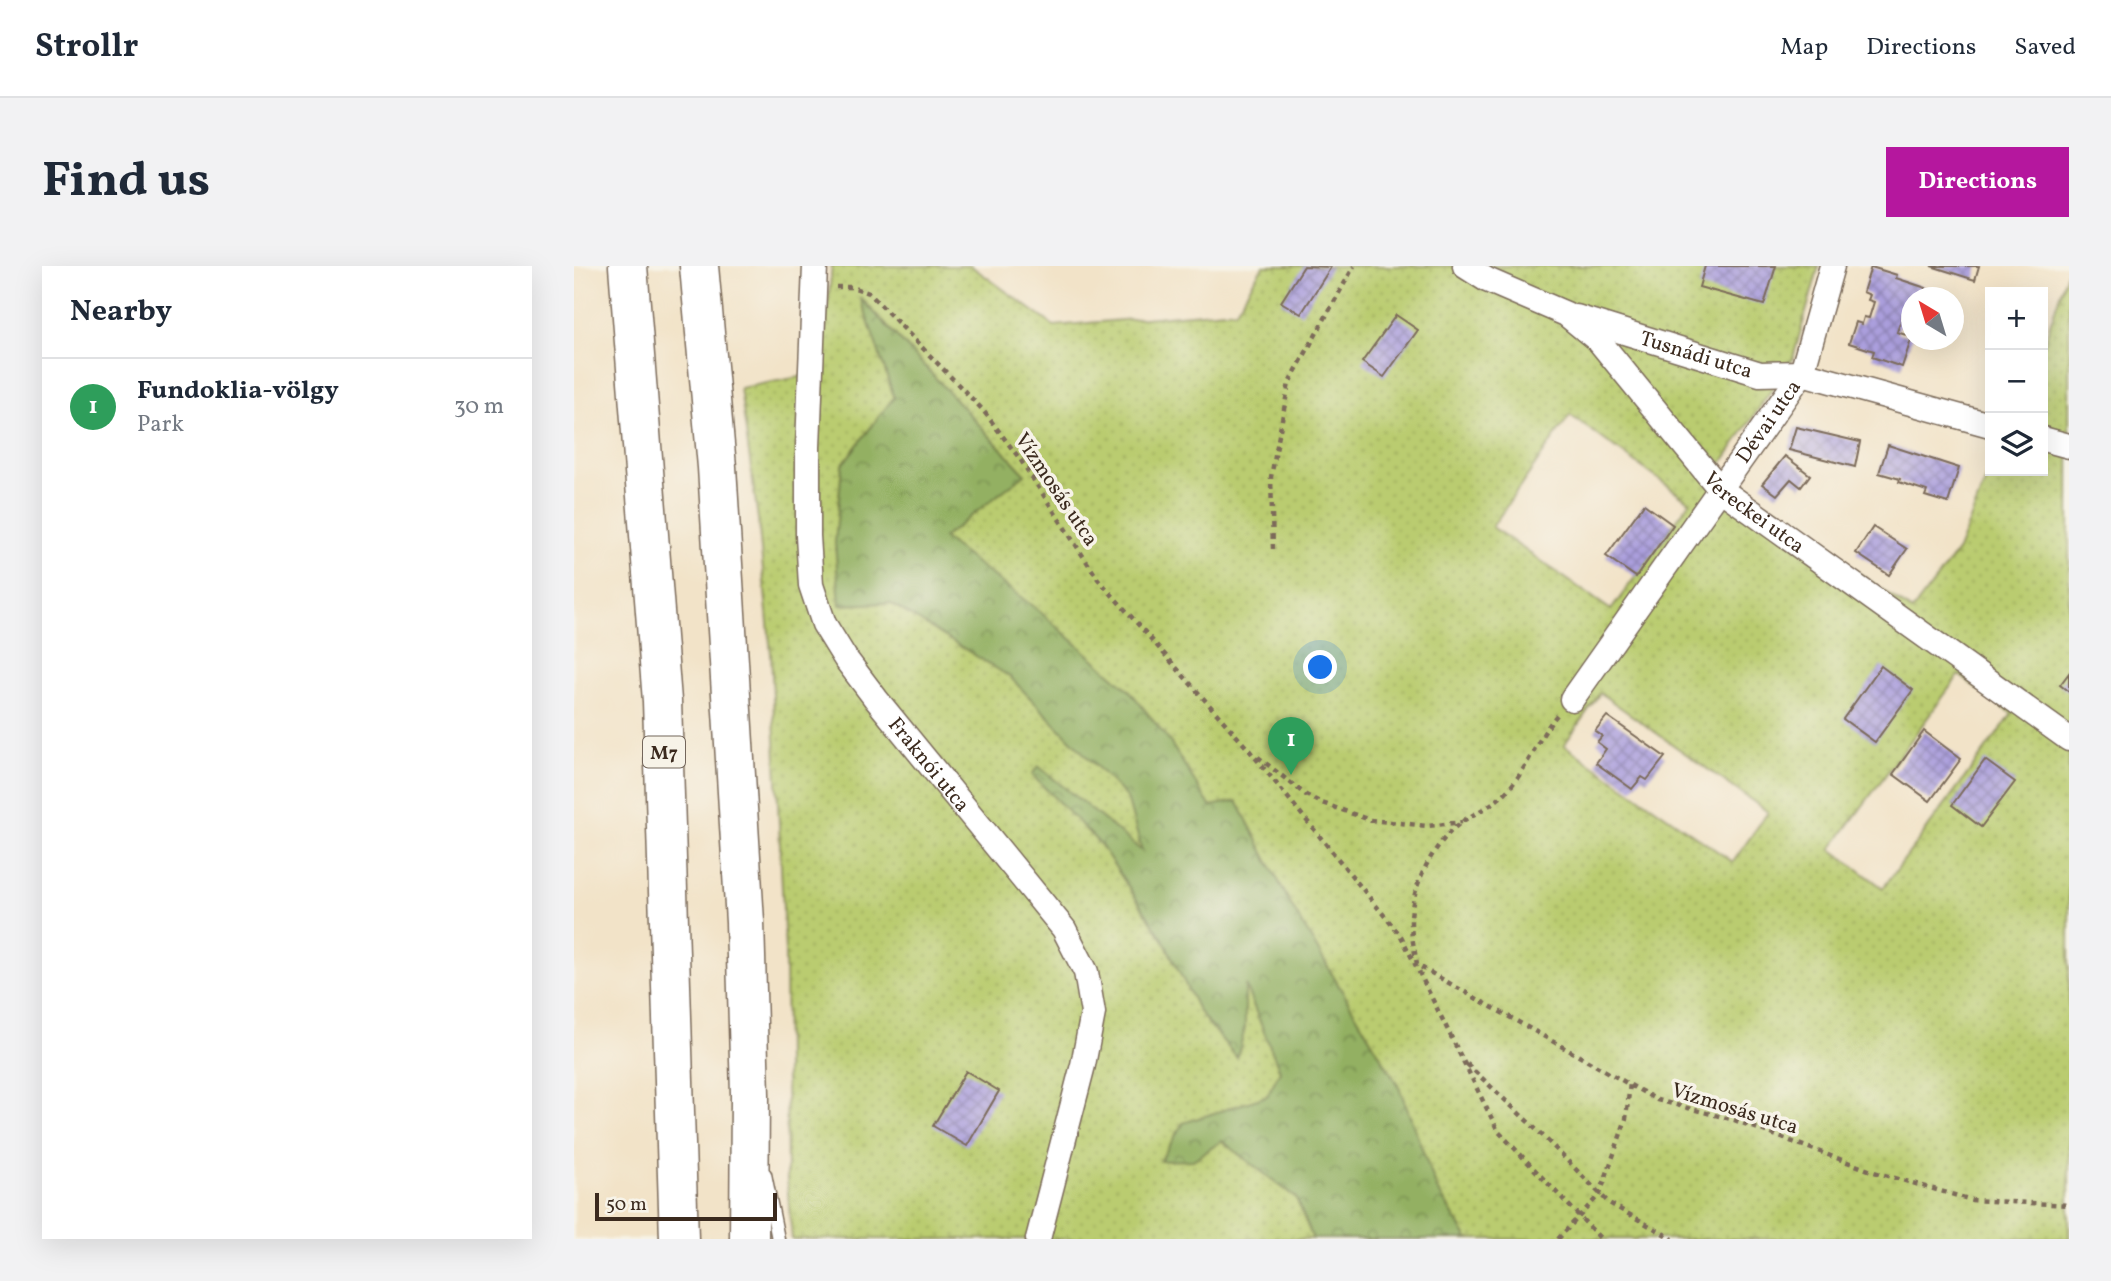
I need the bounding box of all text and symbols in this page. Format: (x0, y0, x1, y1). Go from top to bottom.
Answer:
text: Strollr (35, 25, 138, 71)
text: Map (1780, 31, 1828, 65)
text: Directions (1866, 31, 1976, 65)
text: Saved (2014, 31, 2076, 65)
button: Directions (1886, 147, 2069, 217)
text: Find us (42, 148, 210, 217)
north arrow (1901, 287, 1964, 350)
map controls (1985, 287, 2048, 476)
button: + (1985, 287, 2048, 350)
text: Nearby (70, 291, 172, 333)
street label: Tusnádi utca (1636, 325, 1756, 387)
button: − (1985, 350, 2048, 413)
text: Fundoklia-völgy (137, 373, 339, 409)
street label: Dévai utca (1730, 374, 1809, 470)
text: 1 (88, 391, 98, 423)
text: 30 m (454, 391, 504, 423)
text: Park (137, 409, 184, 441)
button: layers (1985, 413, 2048, 476)
street label: Vízmosás utca (1007, 427, 1104, 552)
street label: Vereckei utca (1695, 466, 1810, 561)
your location (1303, 650, 1337, 684)
street label: Fraknói utca (881, 712, 976, 819)
pin: 1 (1268, 717, 1314, 775)
road number: M7 (643, 737, 685, 768)
street label: Vízmosás utca (1668, 1076, 1802, 1142)
scale bar (595, 1190, 777, 1222)
text: 50 m (606, 1192, 647, 1218)

